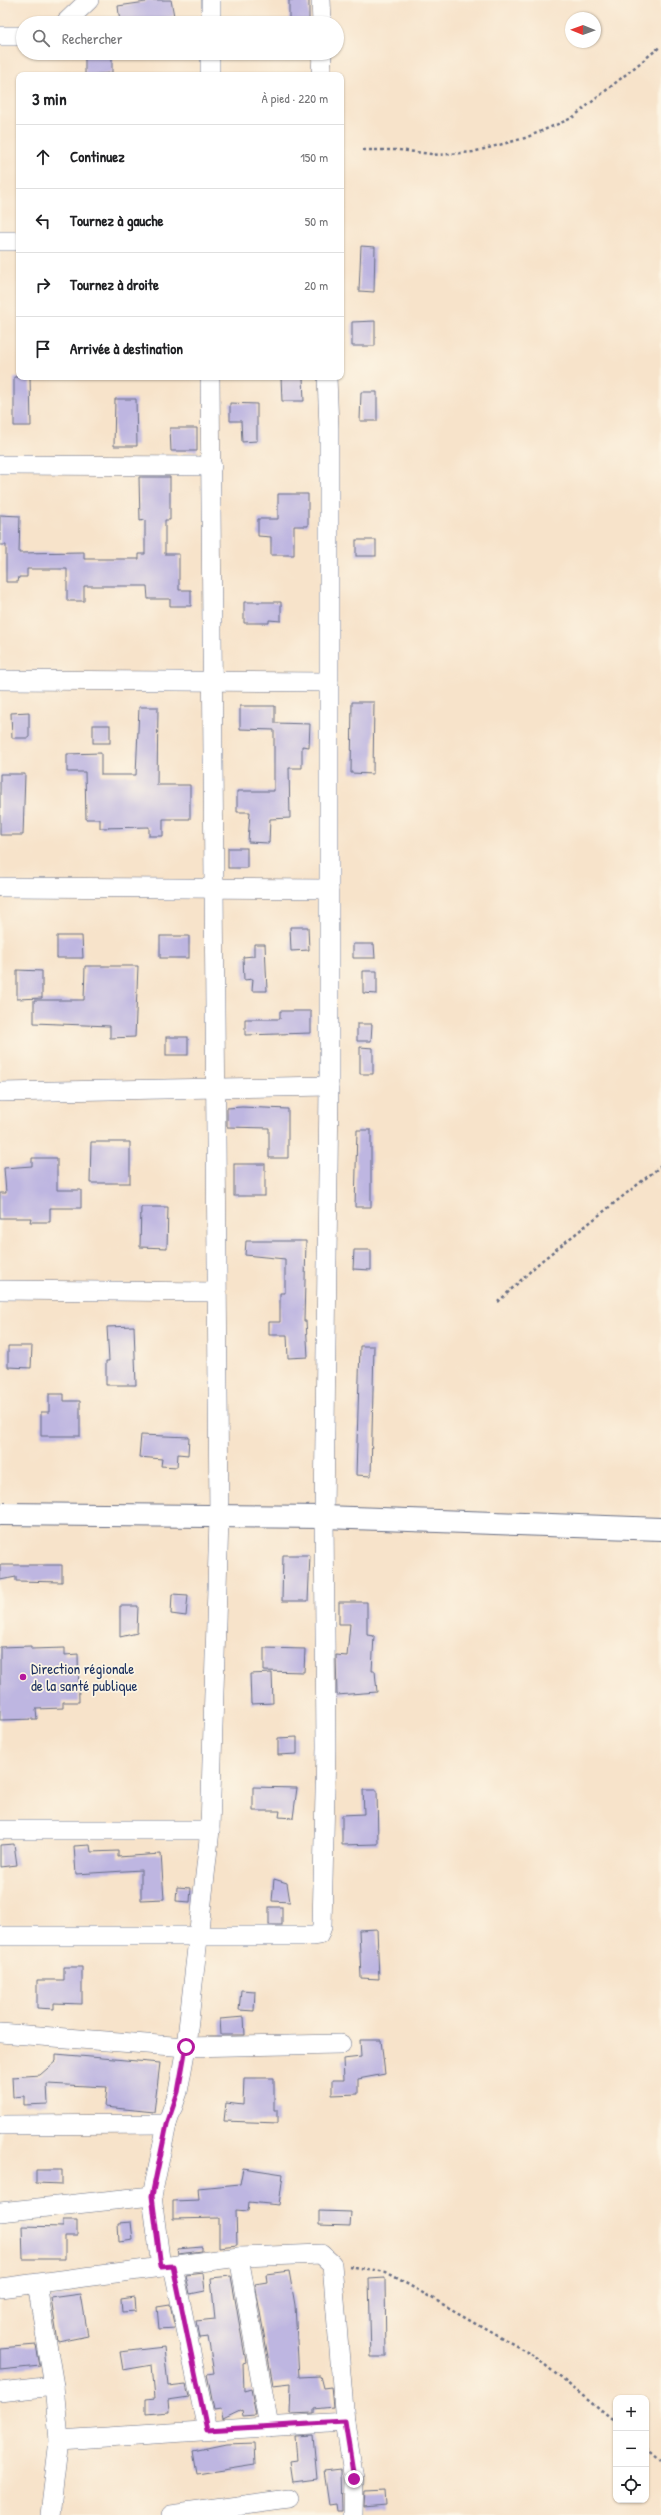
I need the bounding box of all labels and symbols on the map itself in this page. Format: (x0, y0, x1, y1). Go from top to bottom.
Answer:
north arrow (565, 12, 601, 48)
place label: Direction régionale de la santé publique (31, 1658, 138, 1696)
marker: Direction régionale de la santé publique (18, 1672, 28, 1682)
route start (177, 2038, 195, 2056)
route end (345, 2470, 363, 2488)

